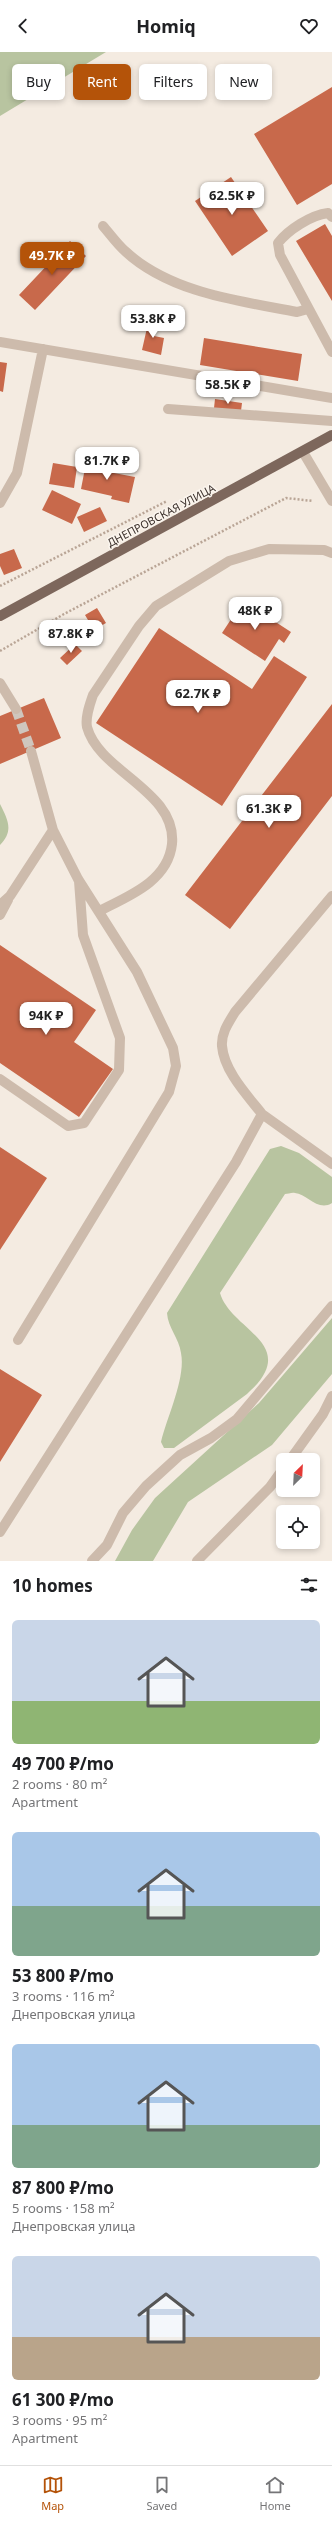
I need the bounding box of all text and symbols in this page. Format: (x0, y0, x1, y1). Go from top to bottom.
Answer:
text: Homiq (136, 14, 196, 38)
icon: back (12, 15, 34, 37)
icon: heart (298, 15, 320, 37)
chip: Buy (12, 64, 65, 100)
chip: Rent (73, 64, 131, 100)
chip: Filters (139, 64, 207, 100)
chip: New (215, 64, 272, 100)
pin: 62.5K ₽ (195, 182, 269, 216)
text: 62.5K ₽ (209, 186, 255, 204)
pin: 49.7K ₽ (15, 242, 89, 276)
text: 49.7K ₽ (29, 246, 75, 264)
pin: 53.8K ₽ (116, 305, 190, 339)
text: 53.8K ₽ (130, 309, 176, 327)
pin: 58.5K ₽ (191, 371, 265, 405)
text: 58.5K ₽ (205, 375, 251, 393)
pin: 81.7K ₽ (70, 447, 144, 481)
text: 81.7K ₽ (84, 451, 130, 469)
street label: ДНЕПРОВСКАЯ УЛИЦА (104, 480, 218, 550)
pin: 48K ₽ (227, 597, 283, 631)
text: 48K ₽ (238, 601, 272, 619)
pin: 87.8K ₽ (34, 620, 108, 654)
text: 87.8K ₽ (48, 624, 94, 642)
pin: 62.7K ₽ (161, 680, 235, 714)
text: 62.7K ₽ (175, 684, 221, 702)
pin: 61.3K ₽ (232, 795, 306, 829)
text: 61.3K ₽ (246, 799, 292, 817)
pin: 94K ₽ (18, 1002, 74, 1036)
text: 94K ₽ (29, 1006, 63, 1024)
north arrow (276, 1453, 320, 1497)
map controls (276, 1453, 320, 1549)
button: locate (276, 1505, 320, 1549)
text: 10 homes (12, 1574, 93, 1597)
icon: filters (298, 1574, 320, 1596)
icon: home (130, 1646, 202, 1718)
text: 49 700 ₽/mo (12, 1752, 114, 1775)
text: 2 rooms · 80 m² (12, 1775, 107, 1793)
text: Apartment (12, 1793, 78, 1811)
icon: home (130, 1858, 202, 1930)
text: 53 800 ₽/mo (12, 1964, 114, 1987)
text: 3 rooms · 116 m² (12, 1987, 115, 2005)
text: Днепровская улица (12, 2005, 135, 2023)
icon: home (130, 2070, 202, 2142)
text: 87 800 ₽/mo (12, 2176, 114, 2199)
text: 5 rooms · 158 m² (12, 2199, 115, 2217)
text: Днепровская улица (12, 2217, 135, 2235)
icon: home (130, 2282, 202, 2354)
text: 61 300 ₽/mo (12, 2388, 114, 2411)
text: 3 rooms · 95 m² (12, 2411, 107, 2429)
text: Apartment (12, 2429, 78, 2447)
tab: Map (41, 2474, 64, 2513)
tab: Saved (146, 2474, 177, 2513)
tab: Home (260, 2474, 291, 2513)

